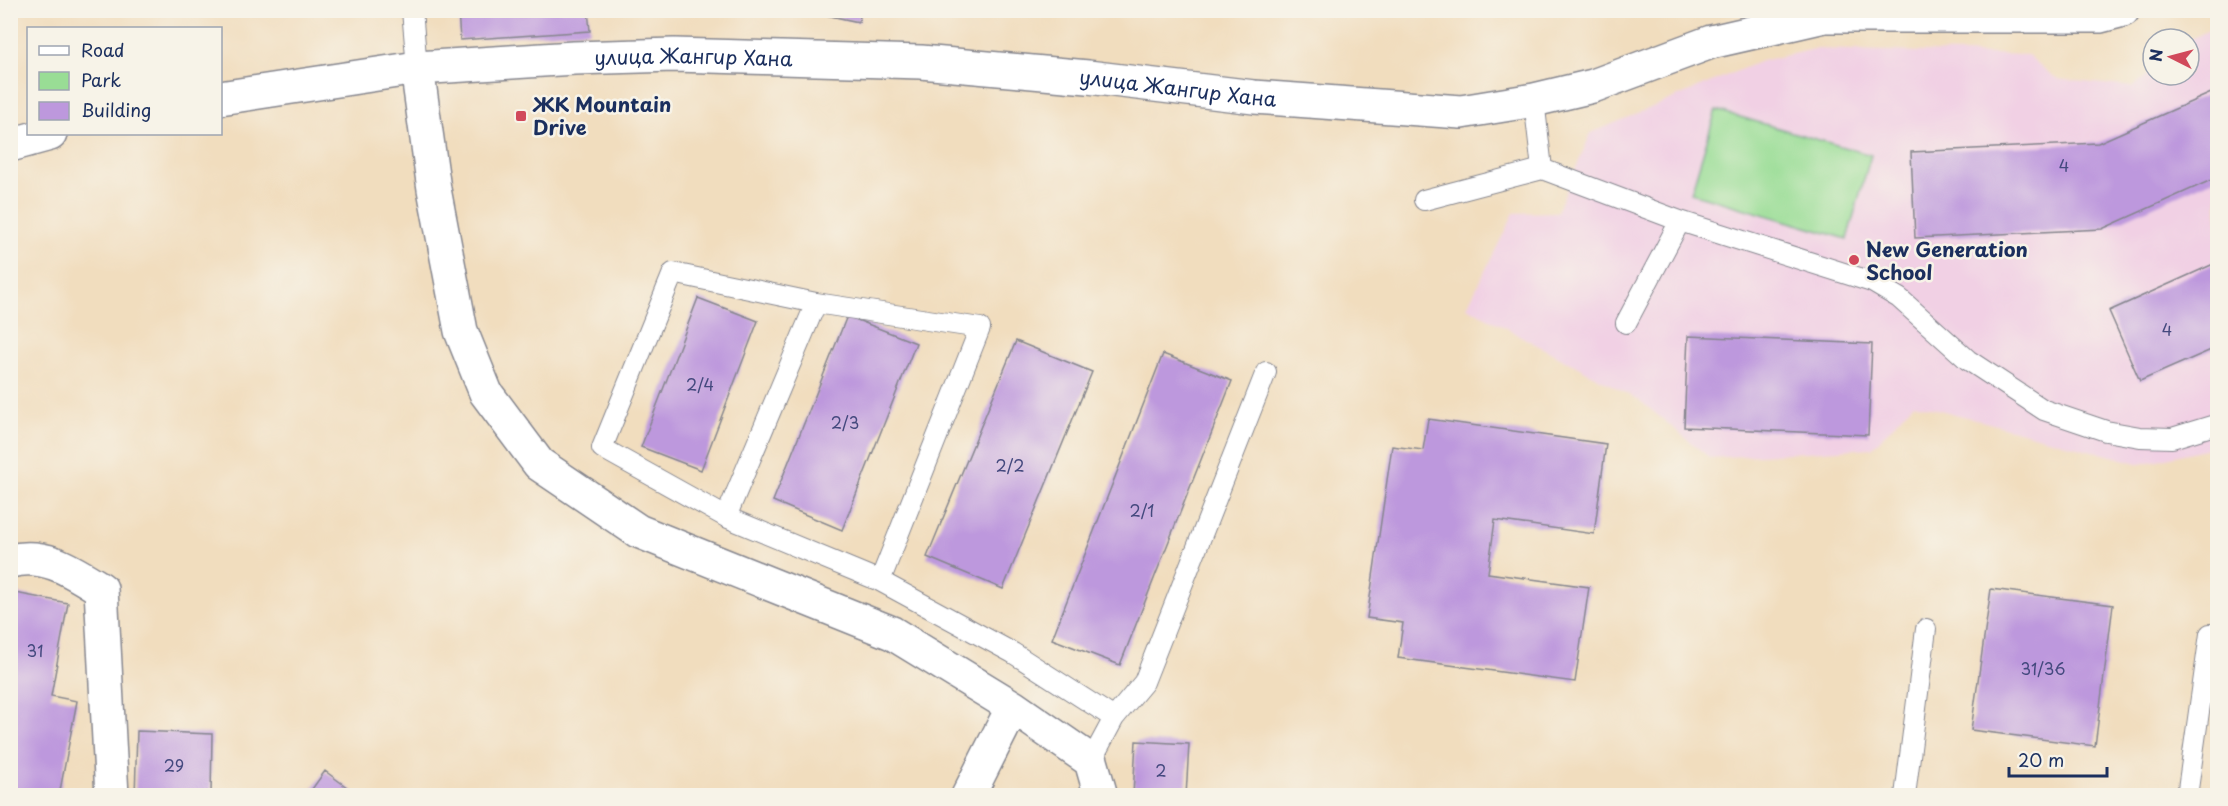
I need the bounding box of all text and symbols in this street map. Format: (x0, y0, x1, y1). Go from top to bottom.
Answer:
legend (27, 27, 222, 135)
north arrow (2141, 27, 2201, 87)
text: Road (81, 36, 125, 63)
street label: улица Жангир Хана (594, 40, 793, 73)
text: N (2142, 48, 2168, 63)
street label: улица Жангир Хана (1078, 61, 1278, 114)
text: Park (81, 66, 121, 93)
place label: ЖК Mountain Drive (532, 89, 671, 142)
text: Building (81, 96, 151, 123)
marker: ЖК Mountain Drive (514, 109, 528, 123)
house number: 4 (2059, 153, 2069, 177)
place label: New Generation School (1866, 234, 2028, 287)
marker: New Generation School (1847, 253, 1861, 267)
house number: 4 (2162, 317, 2172, 341)
house number: 2/4 (686, 372, 714, 396)
house number: 2/3 (831, 410, 859, 434)
house number: 2/2 (995, 453, 1025, 477)
house number: 2/1 (1129, 498, 1155, 522)
house number: 31 (27, 638, 43, 662)
house number: 31/36 (2020, 656, 2066, 680)
scale bar (2009, 740, 2106, 778)
text: 20 m (2018, 746, 2064, 773)
house number: 29 (164, 753, 184, 777)
house number: 2 (1155, 758, 1167, 782)

